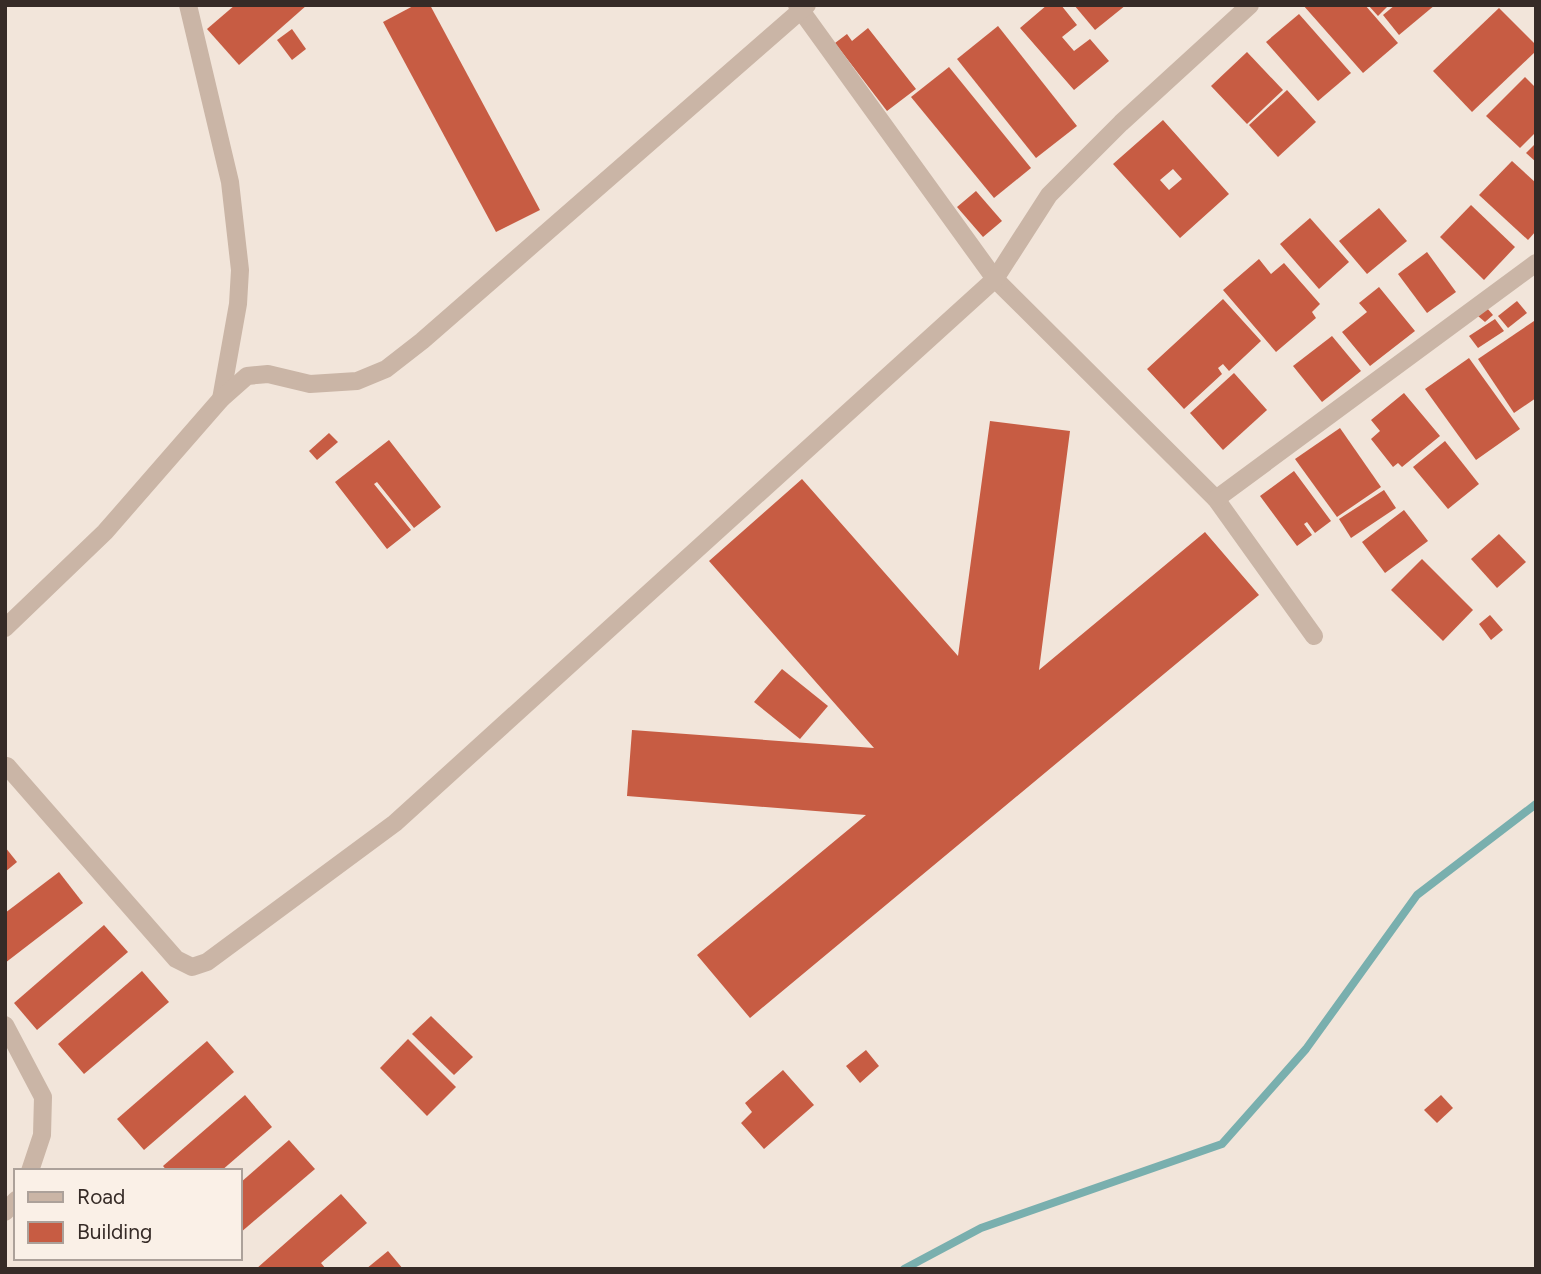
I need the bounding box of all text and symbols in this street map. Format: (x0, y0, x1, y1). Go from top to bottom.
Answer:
legend (14, 1169, 242, 1260)
text: Road (77, 1184, 125, 1209)
text: Building (77, 1219, 152, 1244)

